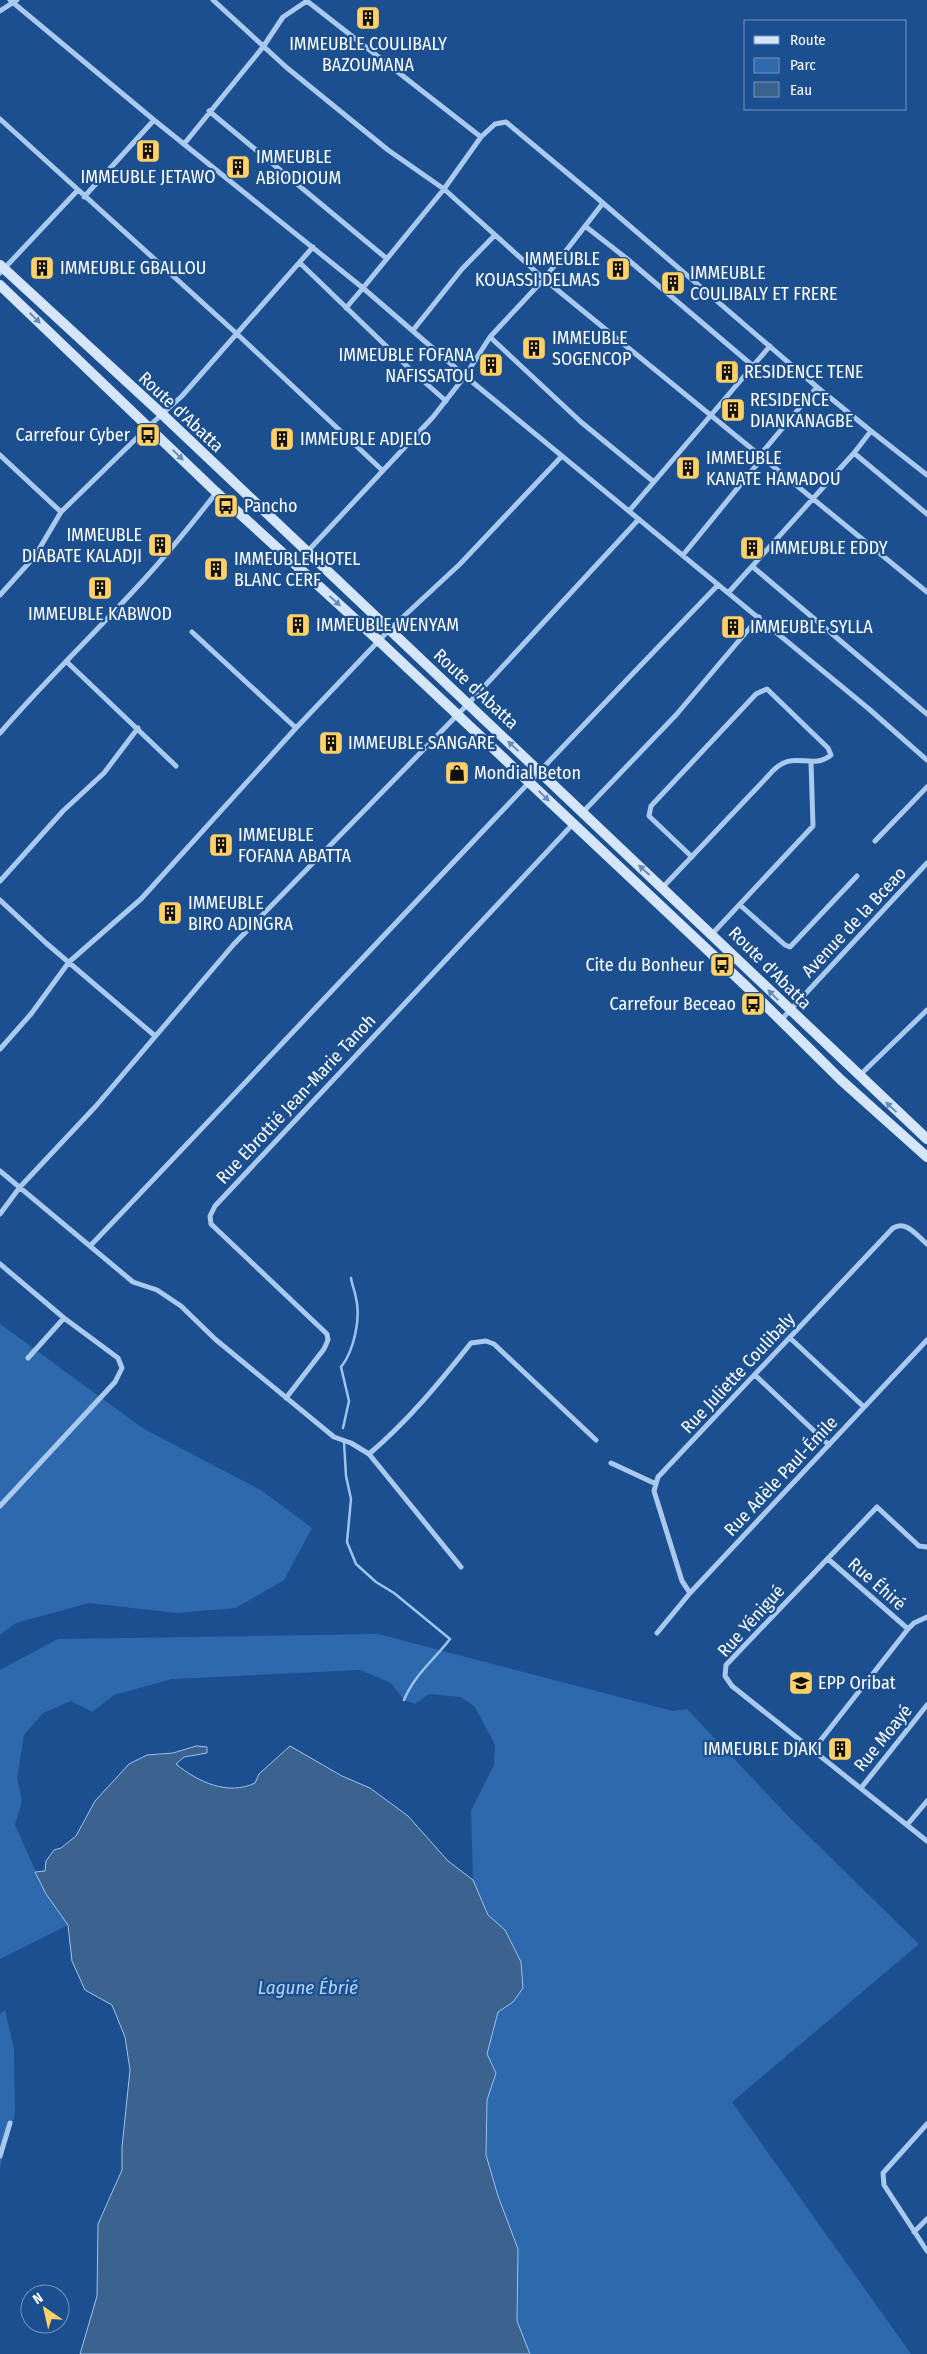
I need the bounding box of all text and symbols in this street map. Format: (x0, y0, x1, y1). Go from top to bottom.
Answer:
building icon: IMMEUBLE COULIBALY BAZOUMANA (355, 5, 381, 31)
legend (744, 20, 907, 110)
text: Route (790, 31, 826, 49)
place label: IMMEUBLE COULIBALY BAZOUMANA (289, 33, 447, 76)
text: Parc (790, 56, 816, 74)
text: Eau (790, 81, 812, 99)
building icon: IMMEUBLE JETAWO (135, 138, 161, 164)
place label: IMMEUBLE ABIODIOUM (256, 146, 341, 189)
building icon: IMMEUBLE ABIODIOUM (225, 154, 251, 180)
place label: IMMEUBLE JETAWO (81, 166, 215, 188)
place label: IMMEUBLE KOUASSI DELMAS (475, 248, 600, 291)
building icon: IMMEUBLE GBALLOU (29, 255, 55, 281)
building icon: IMMEUBLE KOUASSI DELMAS (605, 256, 631, 282)
place label: IMMEUBLE GBALLOU (60, 257, 206, 279)
place label: IMMEUBLE COULIBALY ET FRERE (690, 262, 838, 305)
building icon: IMMEUBLE COULIBALY ET FRERE (660, 270, 686, 296)
one-way arrow (29, 312, 41, 324)
place label: IMMEUBLE SOGENCOP (552, 327, 631, 370)
building icon: IMMEUBLE SOGENCOP (521, 335, 547, 361)
place label: IMMEUBLE FOFANA NAFISSATOU (338, 344, 475, 387)
building icon: IMMEUBLE FOFANA NAFISSATOU (478, 352, 504, 378)
building icon: RESIDENCE TENE (714, 359, 740, 385)
place label: RESIDENCE TENE (744, 361, 864, 383)
street label: Route d'Abatta (134, 367, 228, 457)
place label: RESIDENCE DIANKANAGBE (750, 389, 853, 432)
building icon: RESIDENCE DIANKANAGBE (720, 397, 746, 423)
bus stop icon: Carrefour Cyber (135, 422, 161, 448)
place label: Carrefour Cyber (16, 424, 131, 446)
building icon: IMMEUBLE ADJELO (269, 426, 295, 452)
place label: IMMEUBLE ADJELO (300, 428, 431, 450)
place label: IMMEUBLE KANATE HAMADOU (706, 447, 840, 490)
one-way arrow (171, 449, 183, 461)
building icon: IMMEUBLE KANATE HAMADOU (675, 455, 701, 481)
bus stop icon: Pancho (213, 493, 239, 519)
place label: Pancho (244, 495, 297, 517)
place label: IMMEUBLE DIABATE KALADJI (22, 524, 142, 567)
building icon: IMMEUBLE DIABATE KALADJI (147, 532, 173, 558)
building icon: IMMEUBLE EDDY (739, 535, 765, 561)
place label: IMMEUBLE EDDY (770, 537, 888, 559)
place label: IMMEUBLE HOTEL BLANC CERF (234, 548, 360, 591)
building icon: IMMEUBLE HOTEL BLANC CERF (203, 556, 229, 582)
building icon: IMMEUBLE KABWOD (87, 575, 113, 601)
one-way arrow (329, 595, 341, 607)
place label: IMMEUBLE KABWOD (28, 603, 172, 625)
building icon: IMMEUBLE WENYAM (285, 612, 311, 638)
place label: IMMEUBLE WENYAM (316, 614, 459, 636)
building icon: IMMEUBLE SYLLA (720, 614, 746, 640)
place label: IMMEUBLE SYLLA (750, 616, 873, 638)
street label: Route d'Abatta (429, 644, 523, 734)
building icon: IMMEUBLE SANGARE (318, 730, 344, 756)
place label: IMMEUBLE SANGARE (348, 732, 495, 754)
one-way arrow (507, 740, 519, 752)
shop icon: Mondial Beton (444, 760, 470, 786)
place label: Mondial Beton (474, 762, 581, 784)
one-way arrow (537, 790, 549, 802)
place label: IMMEUBLE FOFANA ABATTA (238, 824, 352, 867)
building icon: IMMEUBLE FOFANA ABATTA (208, 832, 234, 858)
street label: Avenue de la Bceao (797, 862, 911, 982)
one-way arrow (638, 864, 650, 876)
place label: IMMEUBLE BIRO ADINGRA (188, 892, 293, 935)
building icon: IMMEUBLE BIRO ADINGRA (157, 900, 183, 926)
street label: Route d'Abatta (724, 922, 816, 1014)
bus stop icon: Cite du Bonheur (709, 952, 735, 978)
place label: Cite du Bonheur (585, 954, 705, 976)
one-way arrow (767, 989, 779, 1001)
bus stop icon: Carrefour Beceao (740, 991, 766, 1017)
place label: Carrefour Beceao (609, 993, 736, 1015)
street label: Rue Ebrottié Jean-Marie Tanoh (212, 1010, 380, 1188)
one-way arrow (885, 1101, 897, 1113)
street label: Rue Juliette Coulibaly (676, 1308, 800, 1438)
street label: Rue Adèle Paul-Émile (719, 1411, 842, 1541)
street label: Rue Éhiré (844, 1552, 911, 1615)
street label: Rue Yénigué (713, 1580, 789, 1662)
school or university icon: EPP Oribat (788, 1670, 814, 1696)
place label: EPP Oribat (818, 1672, 896, 1694)
street label: Rue Moayé (849, 1700, 917, 1776)
building icon: IMMEUBLE DJAKI (827, 1736, 853, 1762)
place label: IMMEUBLE DJAKI (703, 1738, 822, 1760)
water label: Lagune Ébrié (258, 1976, 358, 1999)
north arrow (20, 2284, 70, 2334)
text: N (30, 2289, 46, 2308)

